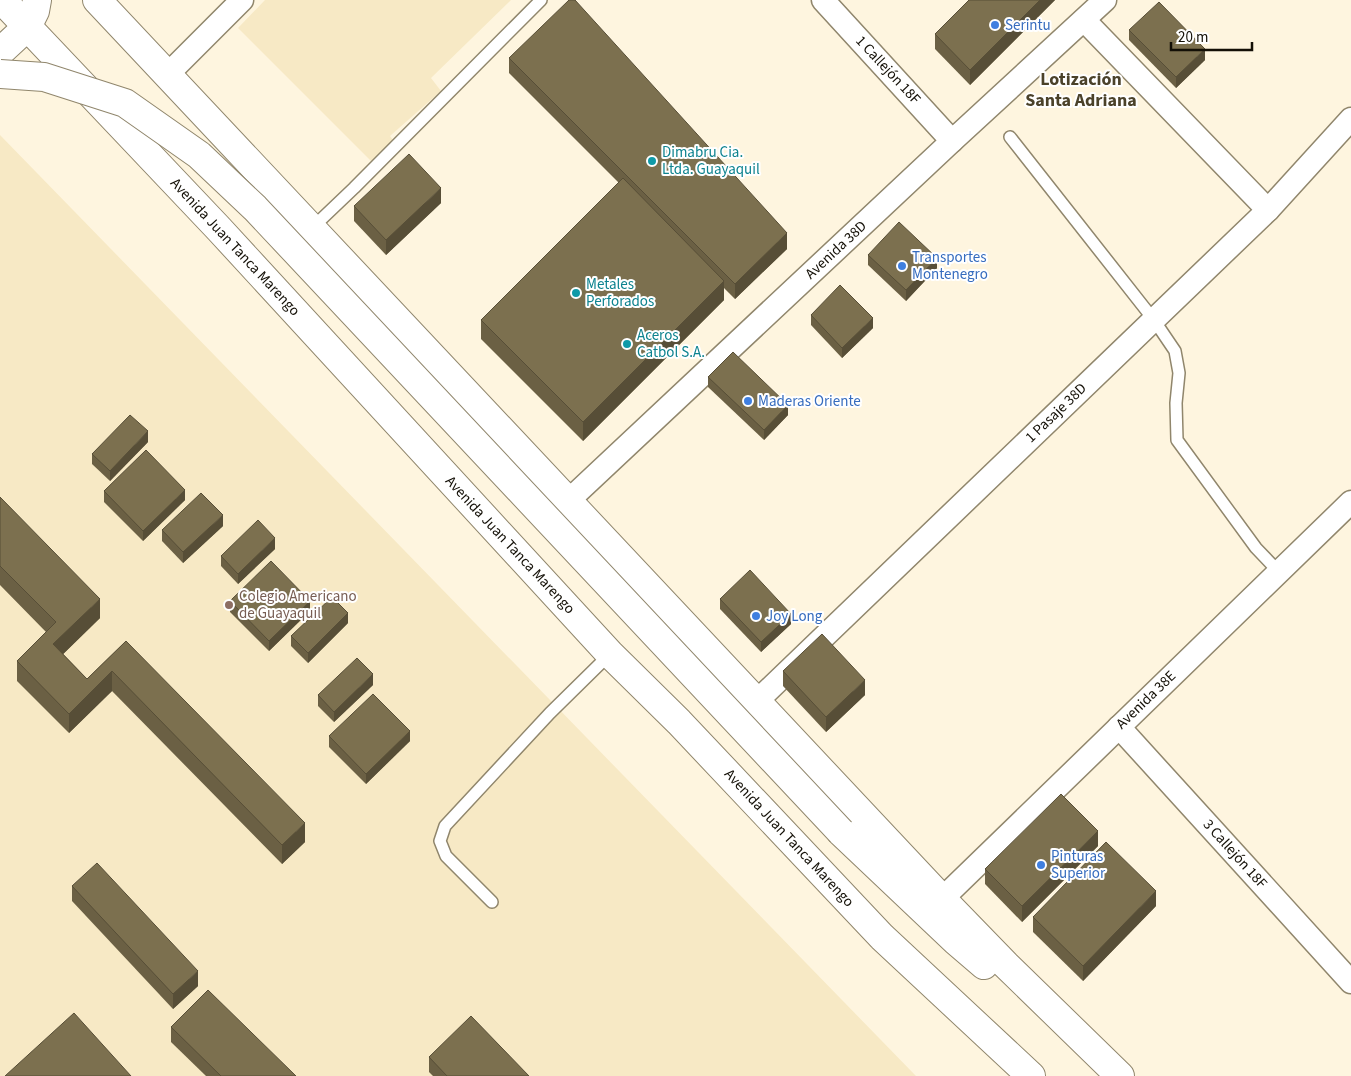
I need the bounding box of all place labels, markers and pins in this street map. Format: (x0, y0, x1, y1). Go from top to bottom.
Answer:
place label: Serintu (1005, 15, 1051, 36)
marker: Serintu (989, 19, 1001, 31)
place label: Dimabru Cia. Ltda. Guayaquil (662, 142, 760, 180)
marker: Dimabru Cia. Ltda. Guayaquil (646, 155, 658, 167)
place label: Transportes Montenegro (912, 247, 988, 285)
marker: Transportes Montenegro (896, 260, 908, 272)
place label: Metales Perforados (586, 274, 654, 312)
marker: Metales Perforados (570, 287, 582, 299)
place label: Aceros Catbol S.A. (637, 325, 705, 363)
marker: Aceros Catbol S.A. (621, 338, 633, 350)
place label: Maderas Oriente (758, 391, 861, 412)
marker: Maderas Oriente (742, 395, 754, 407)
place label: Colegio Americano de Guayaquil (239, 586, 357, 624)
marker: Colegio Americano de Guayaquil (223, 599, 235, 611)
place label: Joy Long (766, 606, 823, 627)
marker: Joy Long (750, 610, 762, 622)
place label: Pinturas Superior (1051, 846, 1106, 884)
marker: Pinturas Superior (1035, 859, 1047, 871)

